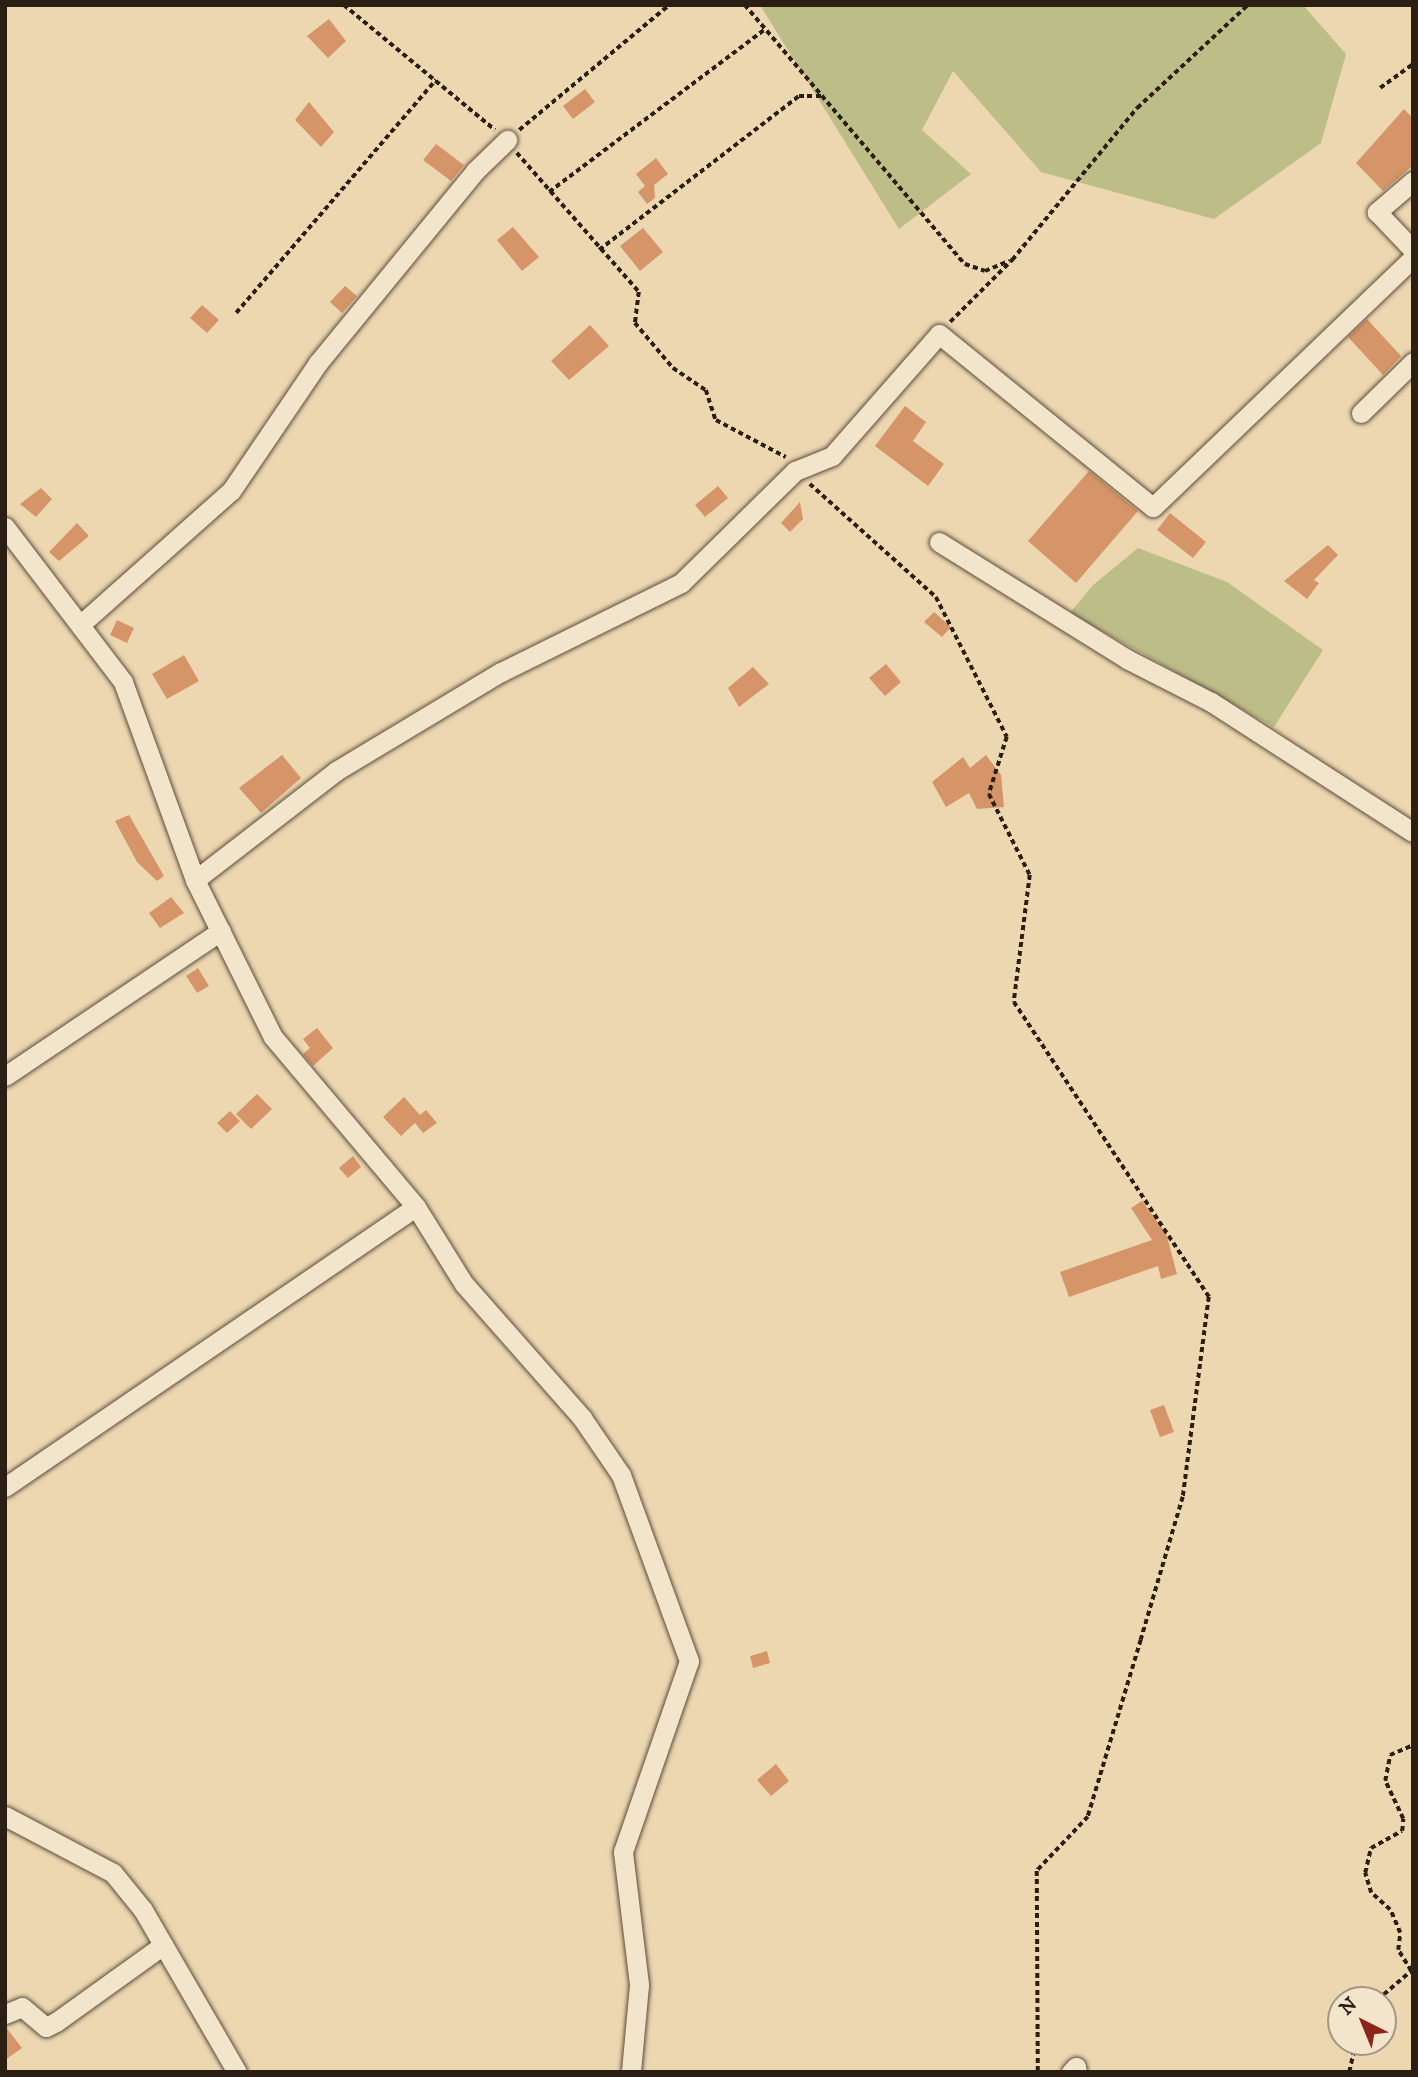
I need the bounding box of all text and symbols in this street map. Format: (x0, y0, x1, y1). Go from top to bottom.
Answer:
north arrow (1327, 1986, 1397, 2056)
text: N (1335, 1993, 1362, 2020)

